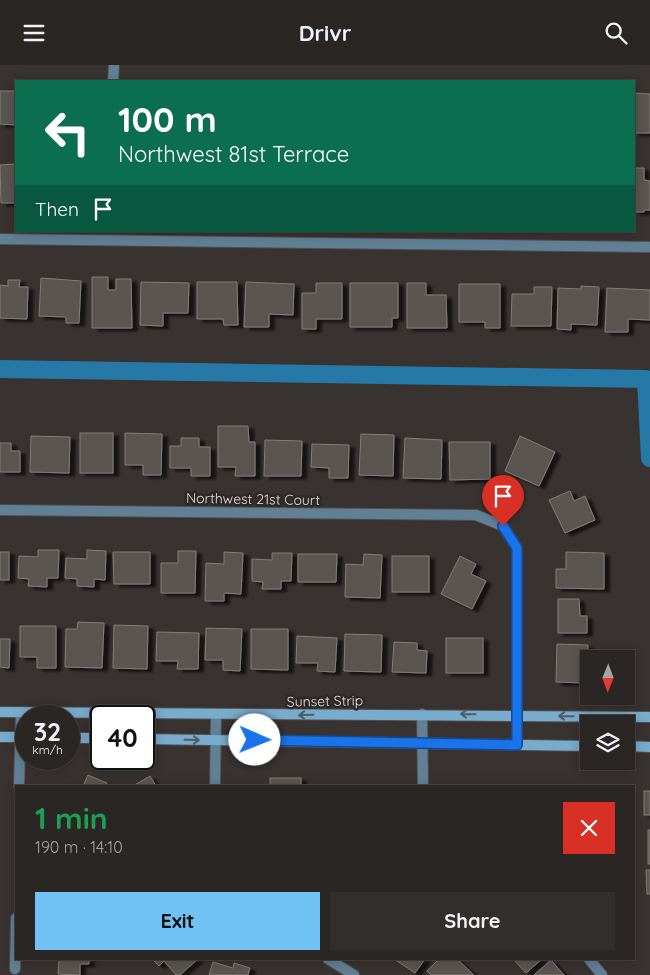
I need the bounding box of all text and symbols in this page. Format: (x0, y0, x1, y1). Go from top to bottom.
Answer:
icon: menu (20, 19, 48, 47)
text: Drivr (299, 19, 351, 47)
icon: search (602, 19, 630, 47)
text: 100 m (118, 97, 217, 141)
icon: left (35, 100, 100, 165)
text: Northwest 81st Terrace (118, 140, 349, 168)
icon: arrive (89, 195, 117, 223)
text: Then (35, 197, 79, 221)
pin (482, 475, 524, 526)
icon: arrive (489, 482, 517, 510)
street label: Northwest 21st Court (186, 489, 320, 509)
north arrow (580, 650, 635, 705)
map controls (580, 650, 635, 770)
street label: Sunset Strip (287, 691, 363, 711)
speed limit sign: 40 (90, 705, 155, 770)
one-way arrow (461, 709, 477, 719)
one-way arrow (298, 710, 314, 720)
one-way arrow (559, 711, 575, 721)
position arrow (228, 713, 280, 765)
button: layers (580, 715, 635, 770)
text: 32 (34, 716, 61, 747)
one-way arrow (184, 735, 200, 744)
text: km/h (32, 742, 63, 757)
text: 1 min (35, 799, 108, 837)
button: close (563, 802, 615, 854)
text: 190 m · 14:10 (35, 837, 123, 857)
button: Exit (35, 892, 320, 950)
button: Share (330, 892, 615, 950)

